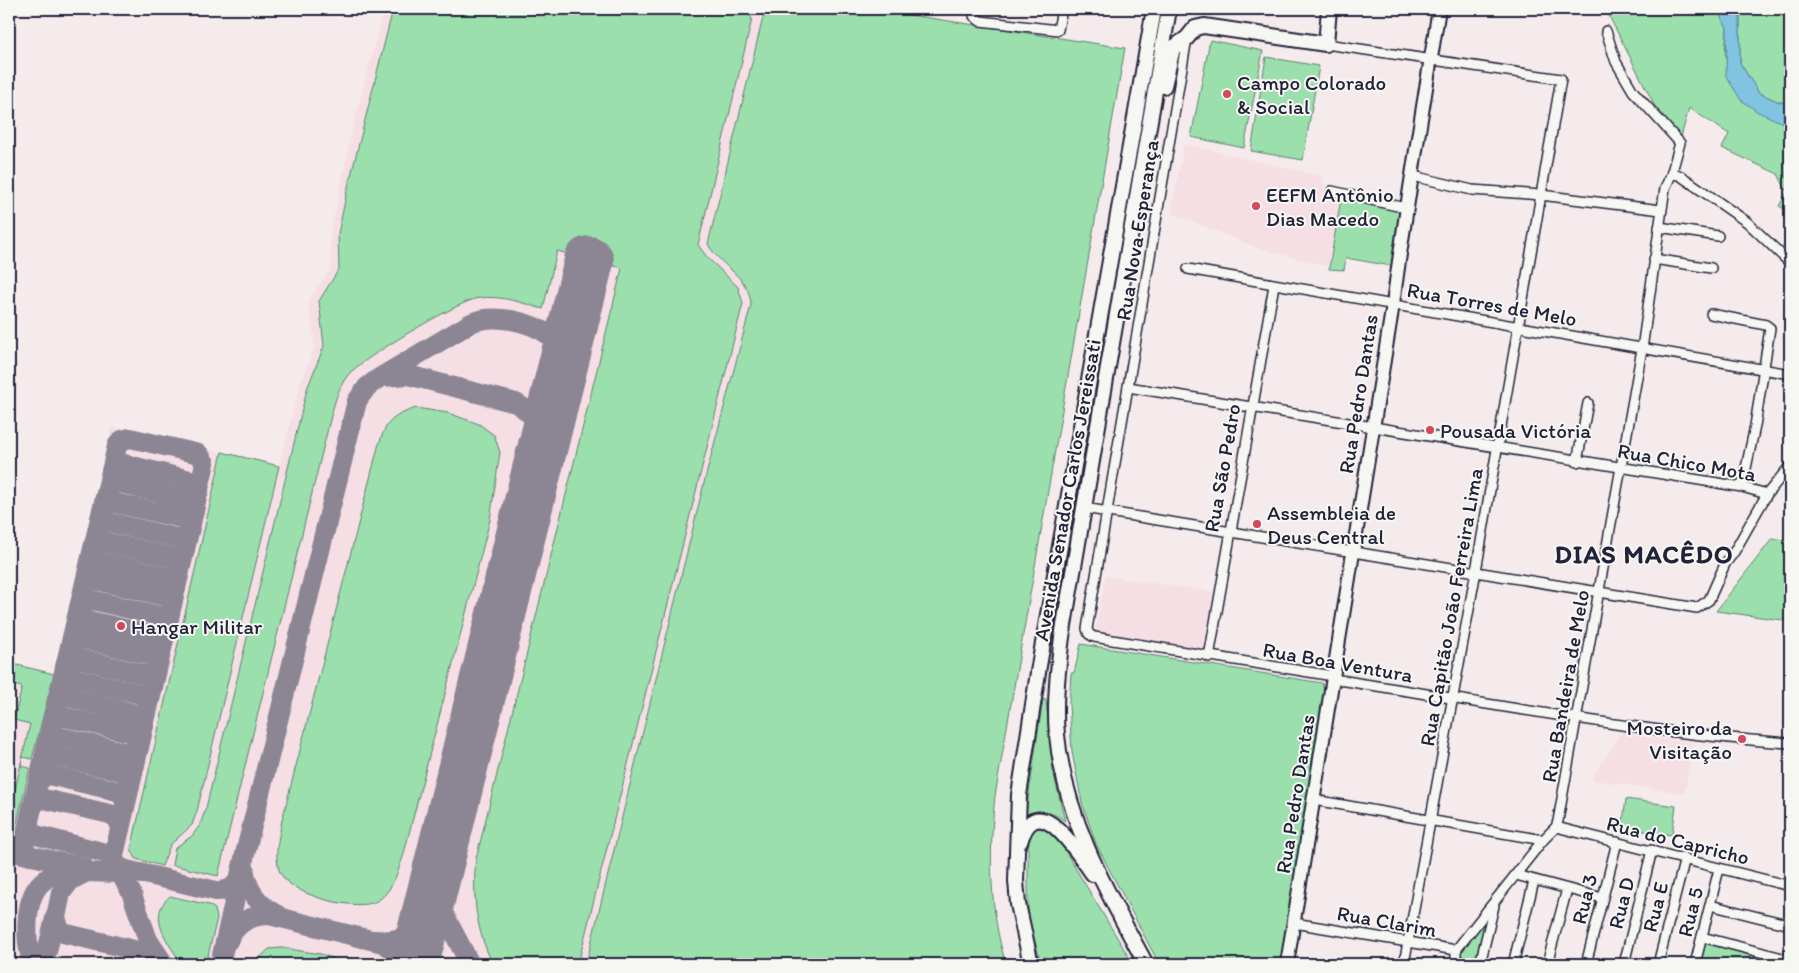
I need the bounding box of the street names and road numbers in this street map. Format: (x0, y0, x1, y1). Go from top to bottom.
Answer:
street label: Rua Nova Esperança (1110, 138, 1164, 322)
street label: Rua Torres de Melo (1405, 277, 1579, 331)
street label: Rua Pedro Dantas (1333, 313, 1383, 475)
street label: Avenida Senador Carlos Jereissati (1028, 337, 1106, 643)
street label: Rua São Pedro (1198, 402, 1246, 534)
street label: Rua Chico Mota (1616, 438, 1758, 487)
street label: Rua Capitão João Ferreira Lima (1414, 466, 1488, 748)
street label: Rua Bandeira de Melo (1536, 588, 1594, 784)
street label: Rua Boa Ventura (1261, 636, 1415, 688)
street label: Rua Pedro Dantas (1270, 713, 1320, 875)
street label: Rua do Capricho (1604, 810, 1752, 870)
street label: Rua 3 (1566, 871, 1602, 927)
street label: Rua D (1603, 874, 1639, 932)
street label: Rua E (1637, 879, 1673, 935)
street label: Rua 5 (1672, 885, 1708, 939)
street label: Rua Clarim (1335, 900, 1439, 942)

